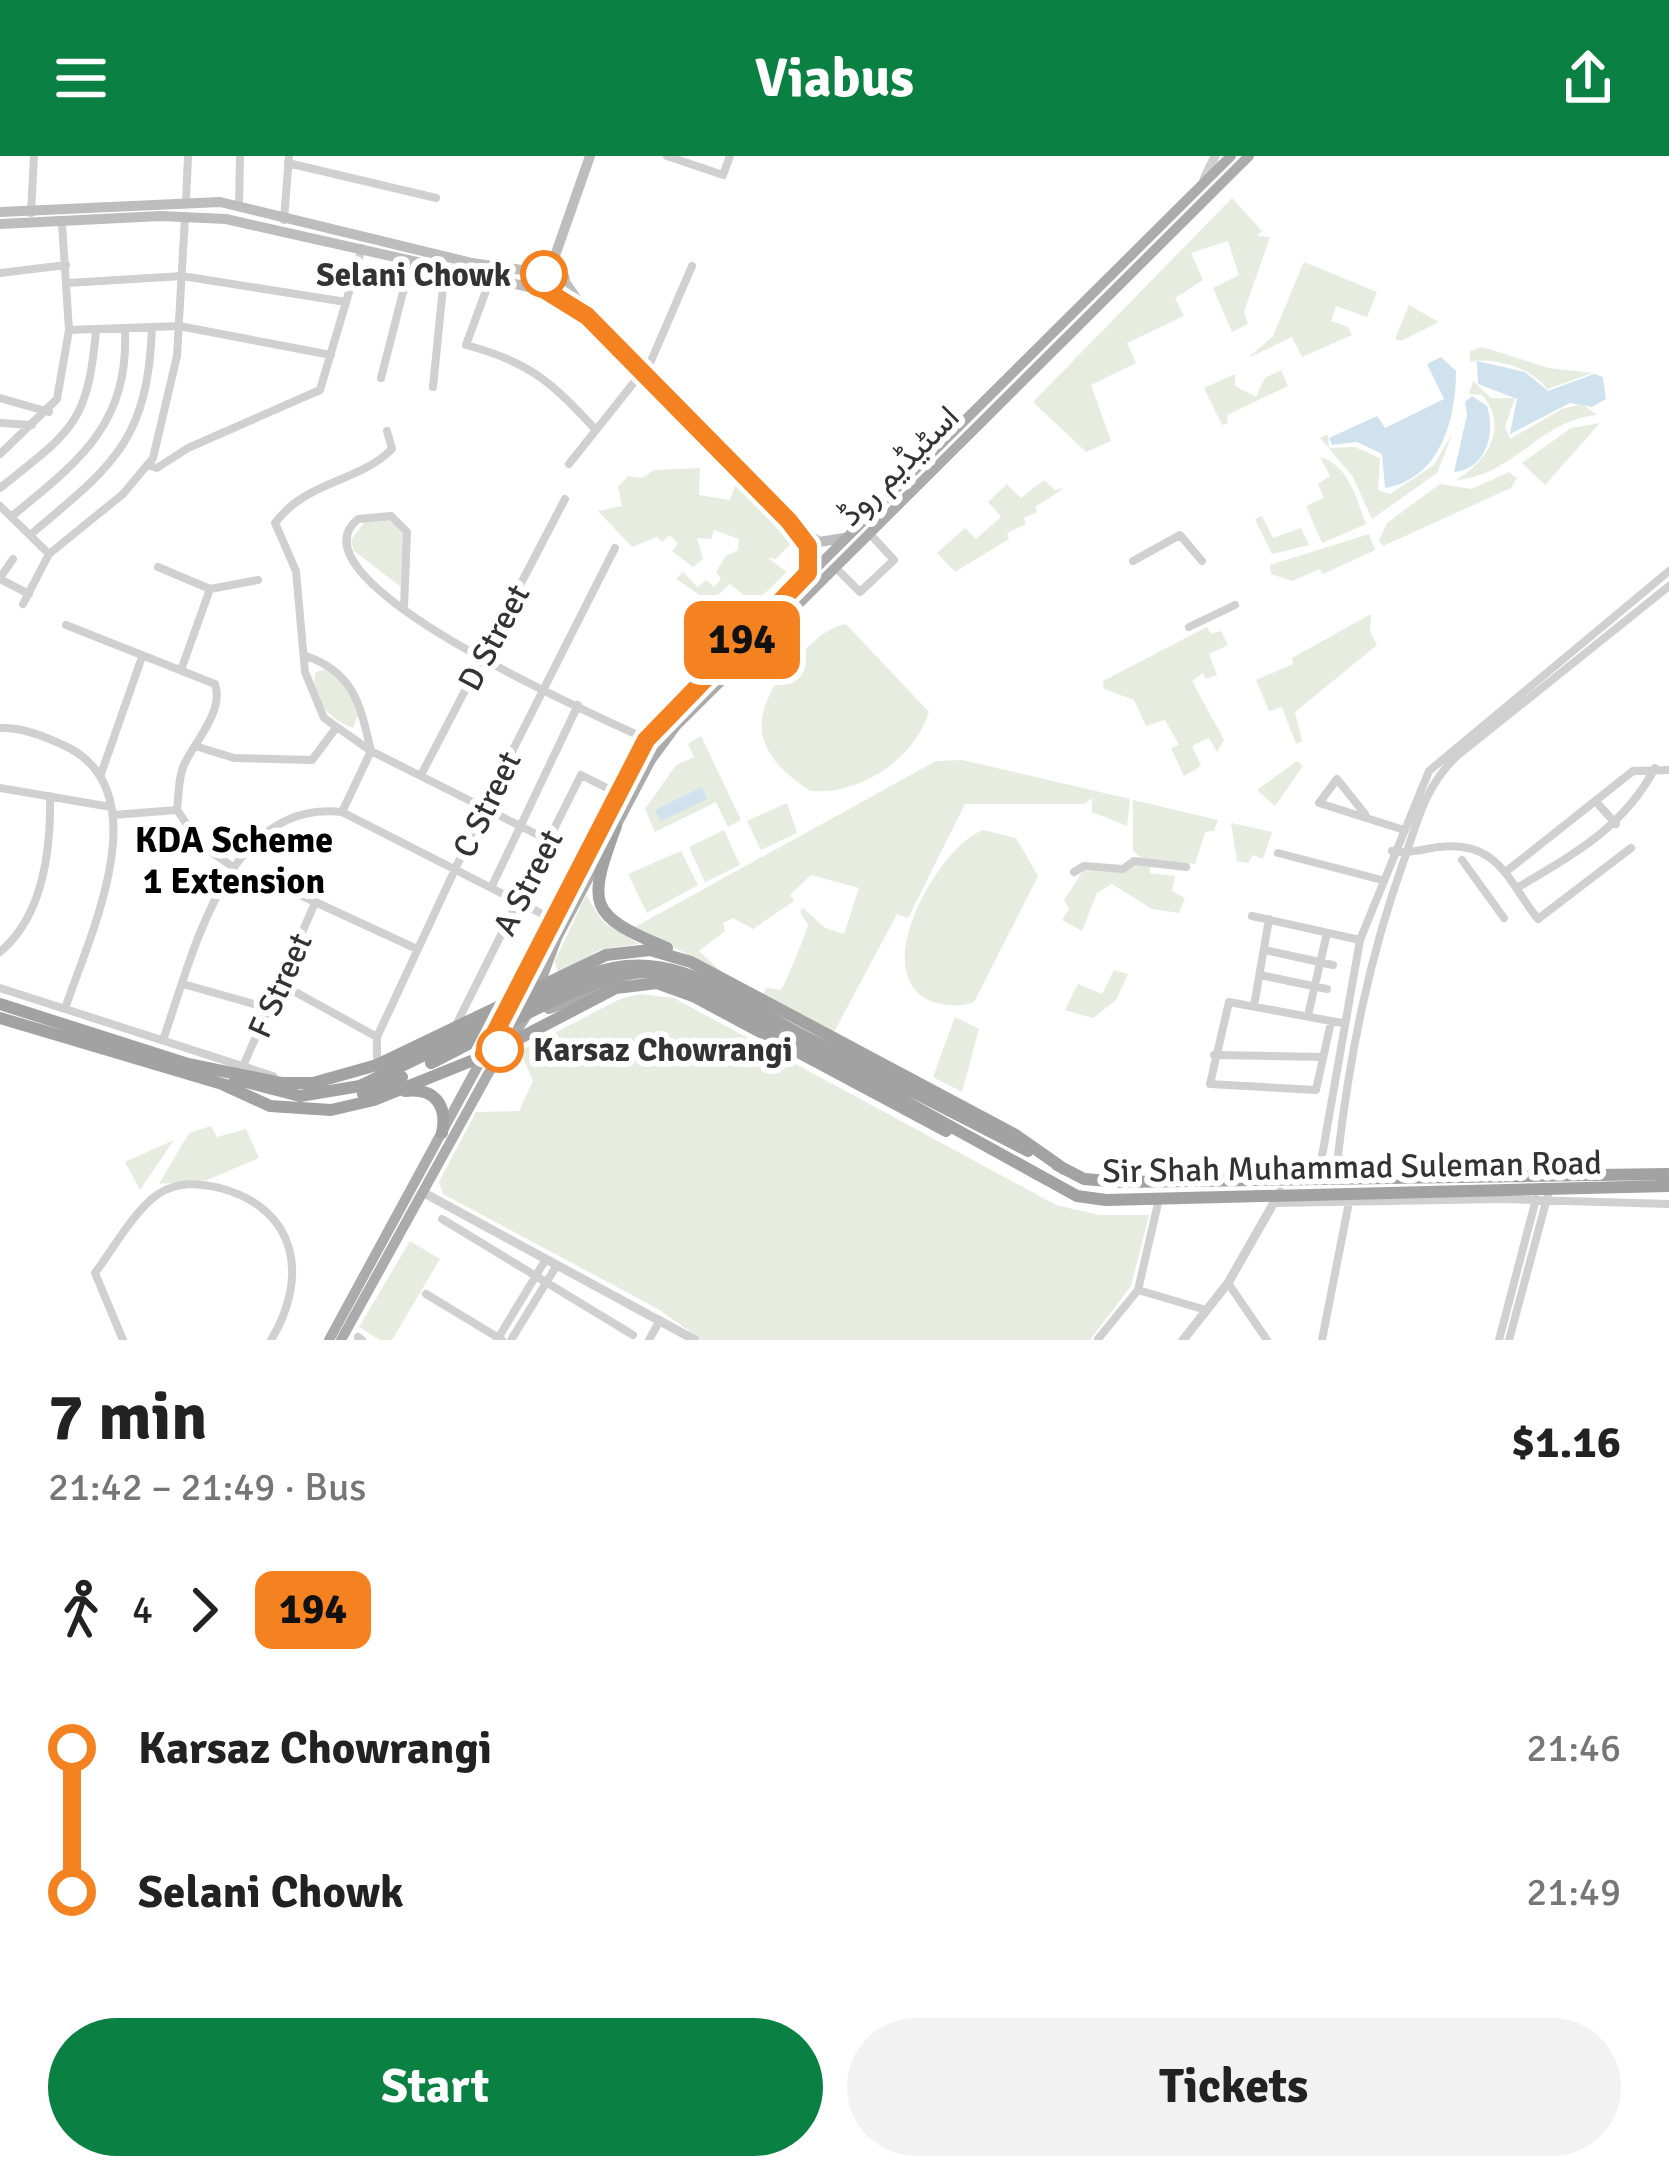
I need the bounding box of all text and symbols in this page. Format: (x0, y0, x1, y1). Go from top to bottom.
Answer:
icon: menu (48, 45, 114, 111)
text: Viabus (755, 45, 914, 112)
icon: share (1555, 45, 1621, 111)
marker: Selani Chowk (522, 252, 566, 296)
place label: Selani Chowk (316, 255, 512, 296)
street label: اسٹیڈیم روڈ (830, 397, 968, 535)
street label: D Street (449, 577, 539, 698)
line badge: 194 (673, 601, 811, 679)
text: 194 (708, 614, 776, 665)
street label: C Street (444, 745, 531, 864)
district label: KDA Scheme 1 Extension (135, 818, 333, 904)
street label: A Street (484, 823, 572, 943)
street label: F Street (239, 927, 322, 1044)
marker: Karsaz Chowrangi (478, 1027, 522, 1071)
place label: Karsaz Chowrangi (533, 1030, 793, 1071)
street label: Sir Shah Muhammad Suleman Road (1102, 1143, 1602, 1192)
text: 7 min (48, 1377, 207, 1458)
text: $1.16 (1511, 1415, 1621, 1470)
text: 21:42 – 21:49 · Bus (48, 1463, 366, 1511)
icon: walk (48, 1577, 114, 1643)
icon: forward (171, 1577, 237, 1643)
text: 194 (279, 1584, 347, 1635)
text: 4 (132, 1586, 153, 1634)
text: Karsaz Chowrangi (138, 1721, 492, 1776)
text: 21:46 (1526, 1724, 1621, 1772)
text: Selani Chowk (138, 1865, 403, 1920)
text: 21:49 (1526, 1868, 1621, 1916)
button: Start (48, 2018, 823, 2156)
button: Tickets (847, 2018, 1621, 2156)

